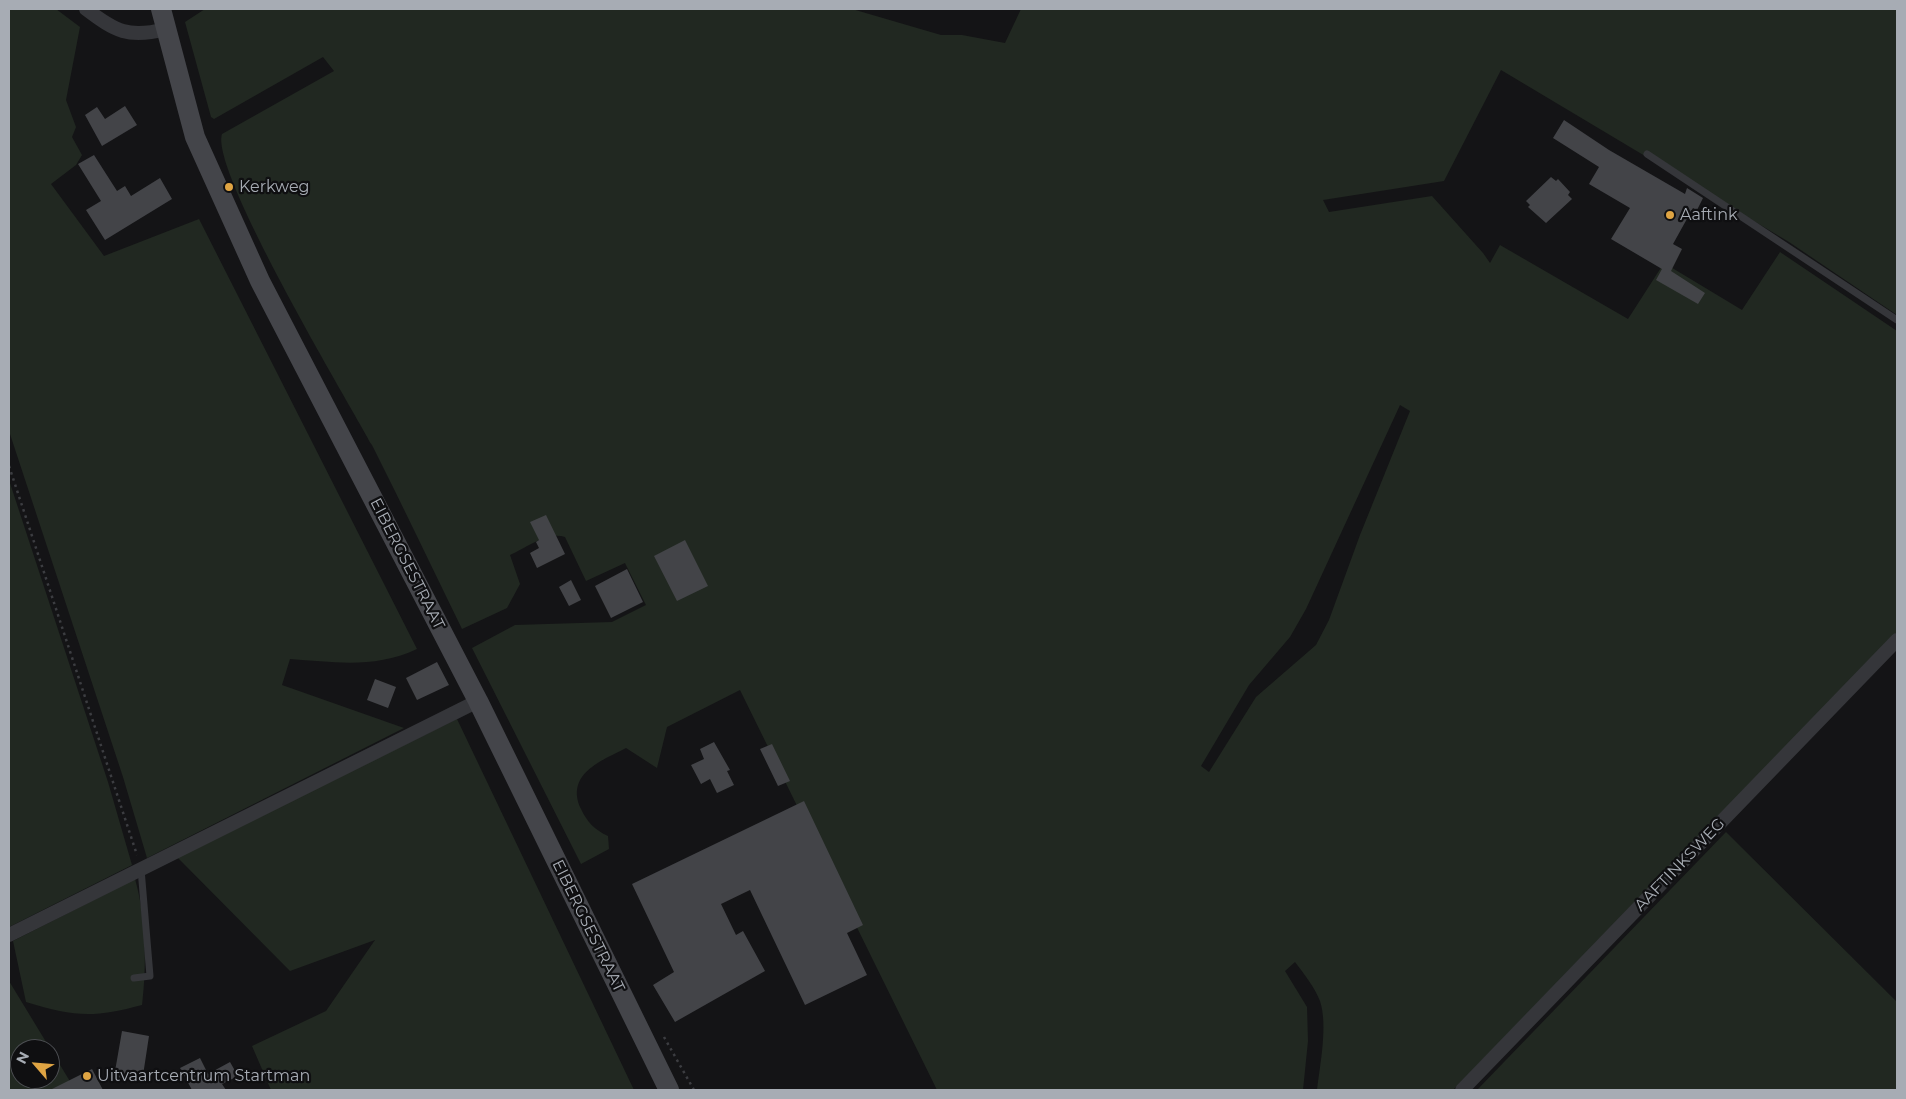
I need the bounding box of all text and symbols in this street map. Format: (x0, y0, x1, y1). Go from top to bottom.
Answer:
place label: Kerkweg (239, 177, 310, 197)
marker: Kerkweg (223, 181, 235, 193)
place label: Aaftink (1680, 205, 1738, 225)
marker: Aaftink (1664, 209, 1676, 221)
street label: EIBERGSESTRAAT (366, 495, 448, 633)
street label: AAFTINKSWEG (1631, 815, 1729, 915)
street label: EIBERGSESTRAAT (548, 857, 628, 995)
north arrow (10, 1039, 60, 1089)
text: N (12, 1049, 33, 1067)
place label: Uitvaartcentrum Startman (97, 1066, 310, 1086)
marker: Uitvaartcentrum Startman (81, 1070, 93, 1082)

